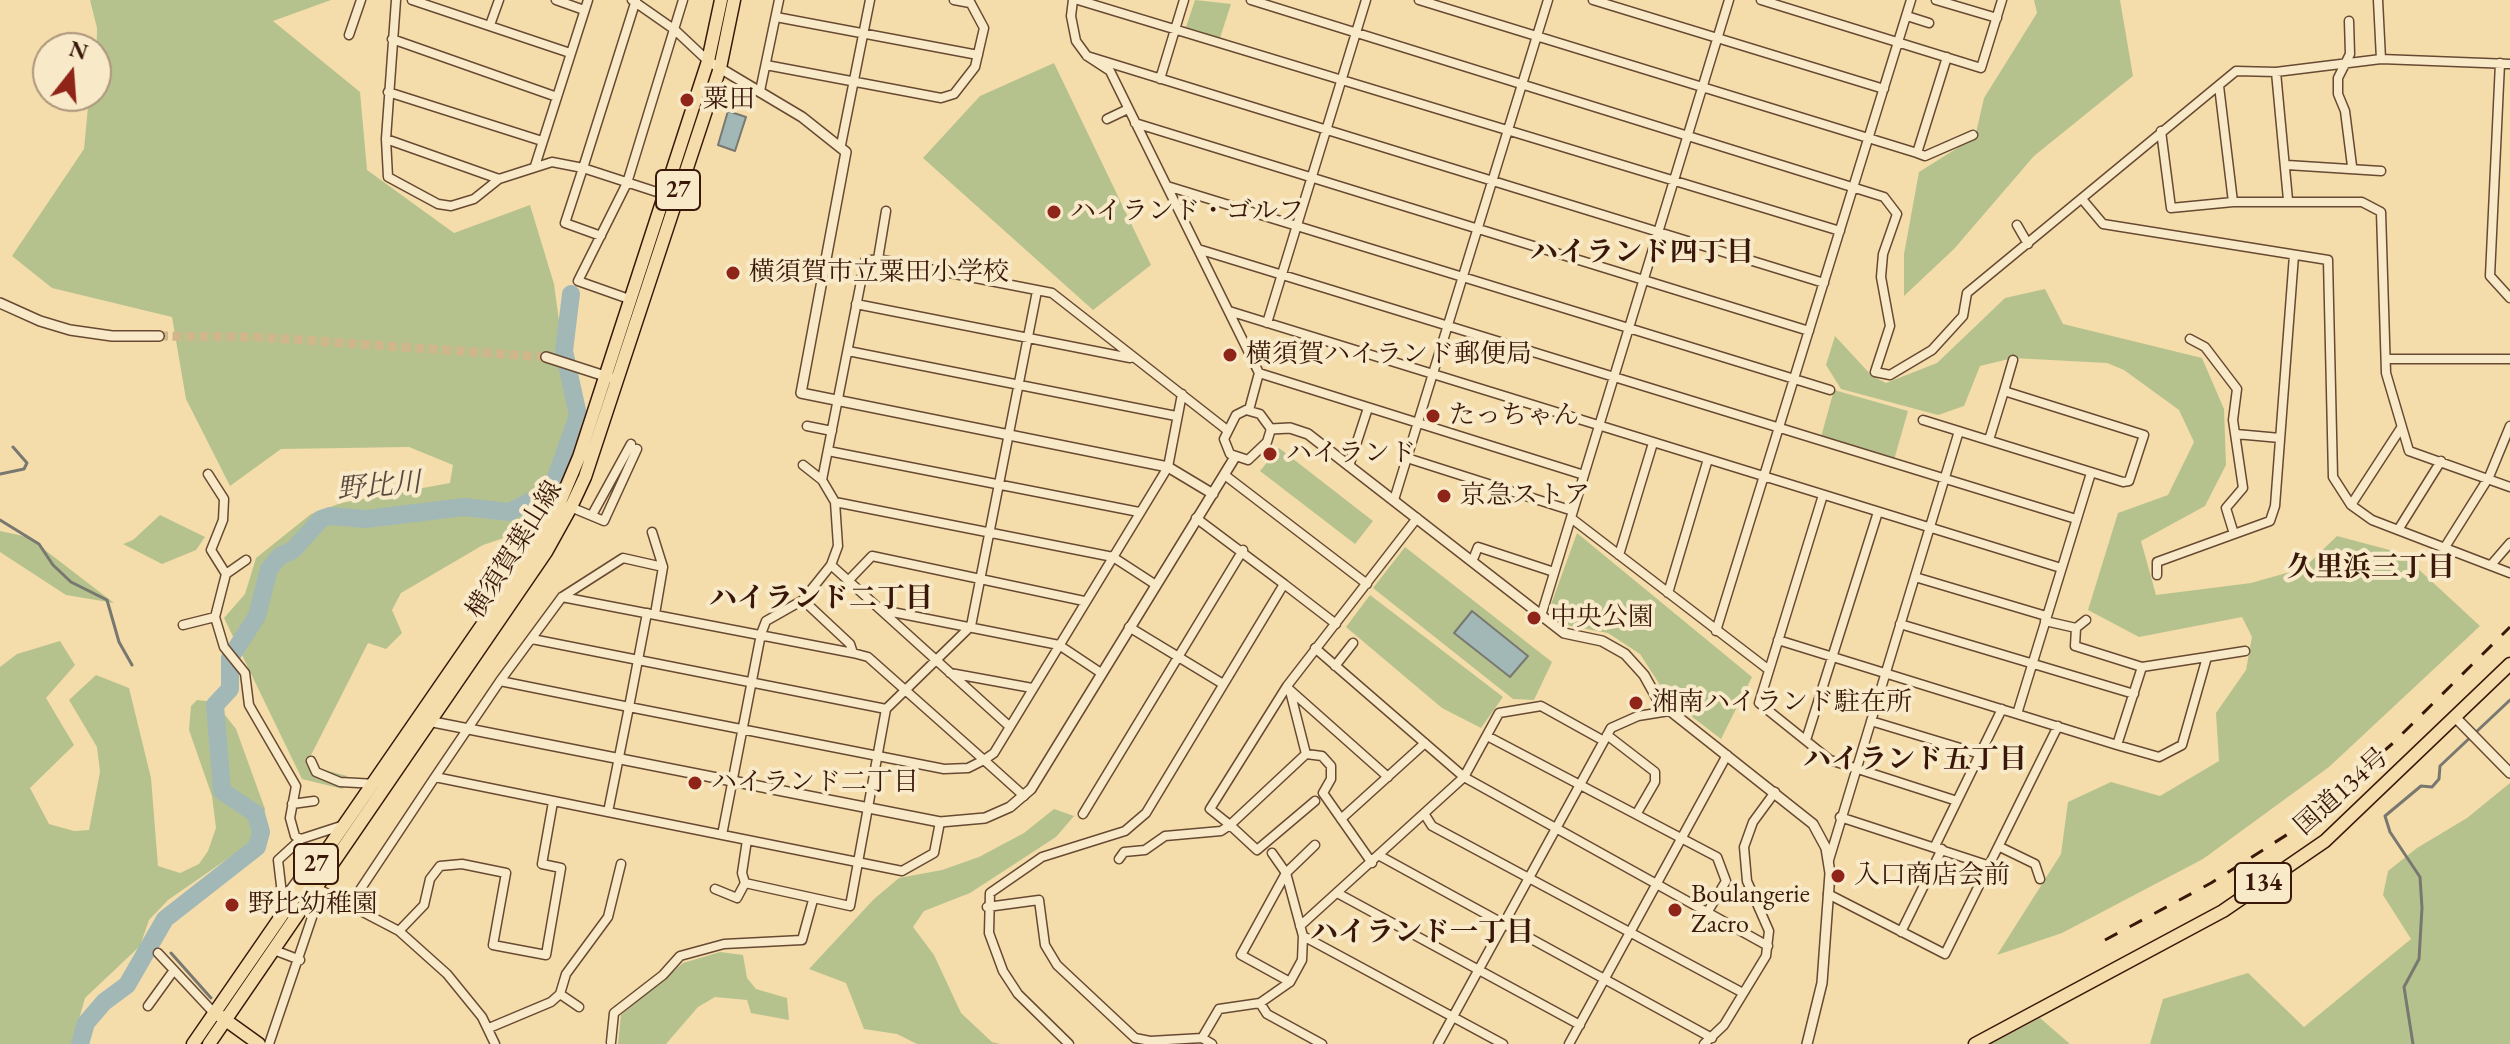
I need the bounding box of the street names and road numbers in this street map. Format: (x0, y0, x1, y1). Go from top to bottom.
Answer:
road number: 27 (656, 170, 700, 210)
street label: 横須賀葉山線 (460, 476, 570, 624)
street label: 国道134号 (2289, 742, 2395, 842)
road number: 27 (294, 844, 338, 884)
road number: 134 (2235, 863, 2291, 903)

